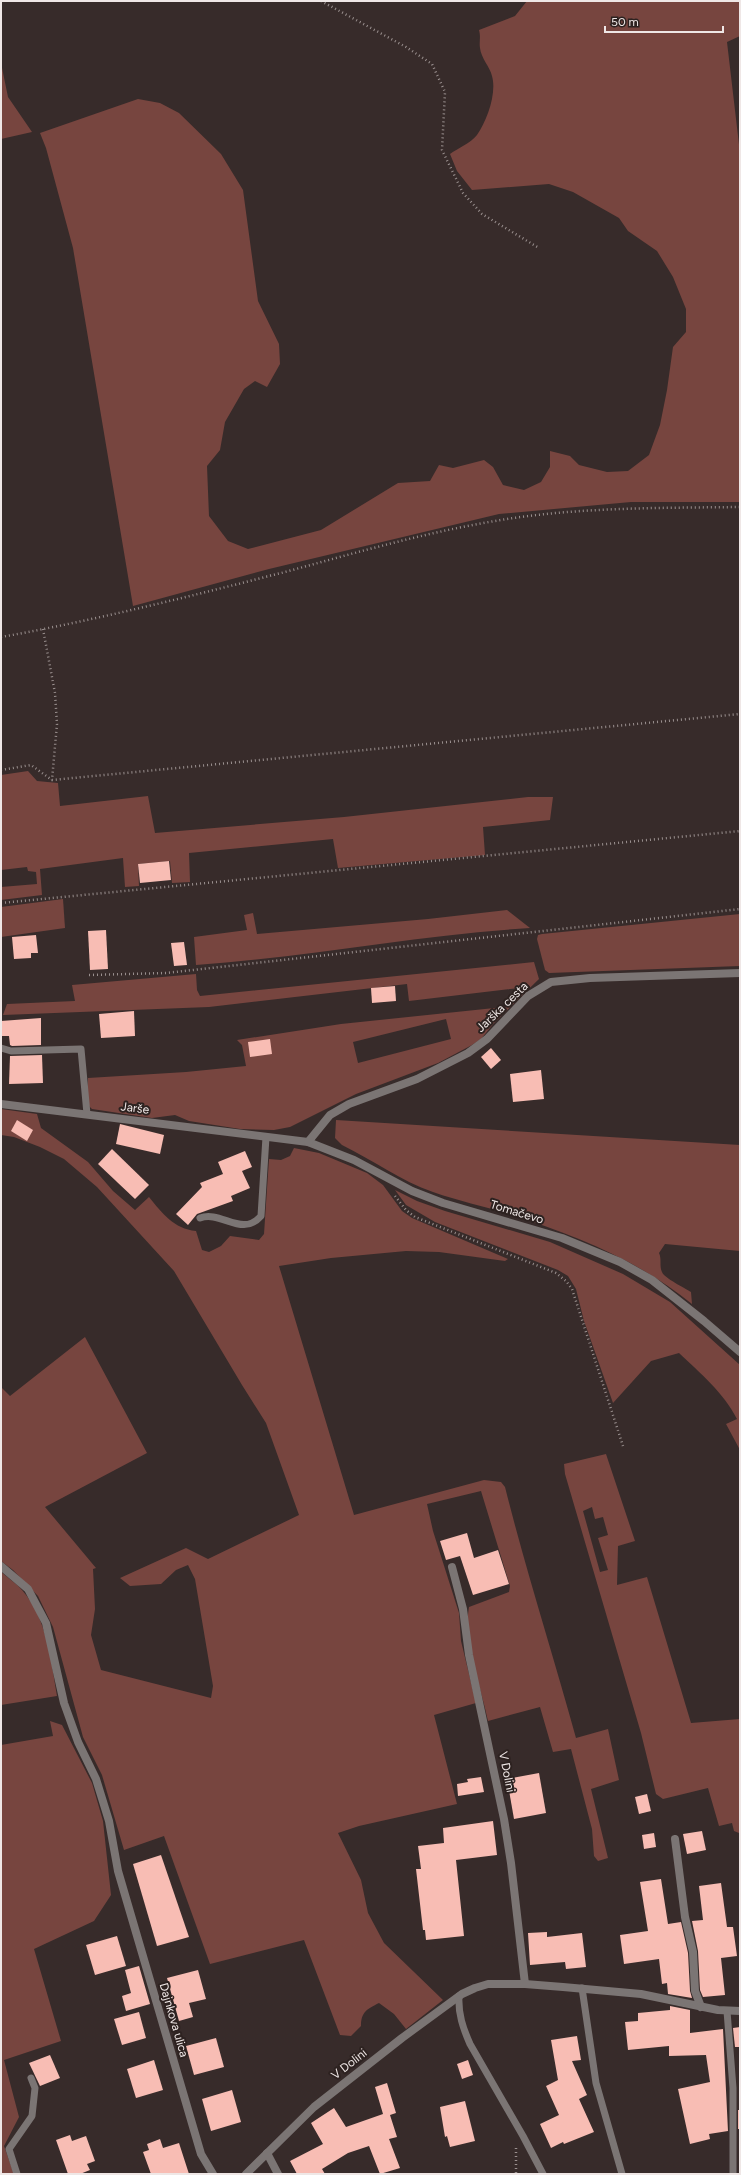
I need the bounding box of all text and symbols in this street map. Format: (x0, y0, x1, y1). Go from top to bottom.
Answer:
scale bar (605, 8, 723, 34)
text: 50 m (611, 15, 639, 29)
street label: Jarška cesta (473, 979, 531, 1035)
street label: Jarše (120, 1099, 150, 1117)
street label: Tomačevo (489, 1197, 545, 1227)
street label: V Dolini (496, 1750, 518, 1794)
street label: Dajnkova ulica (157, 1981, 191, 2059)
street label: V Dolini (328, 2046, 370, 2082)

